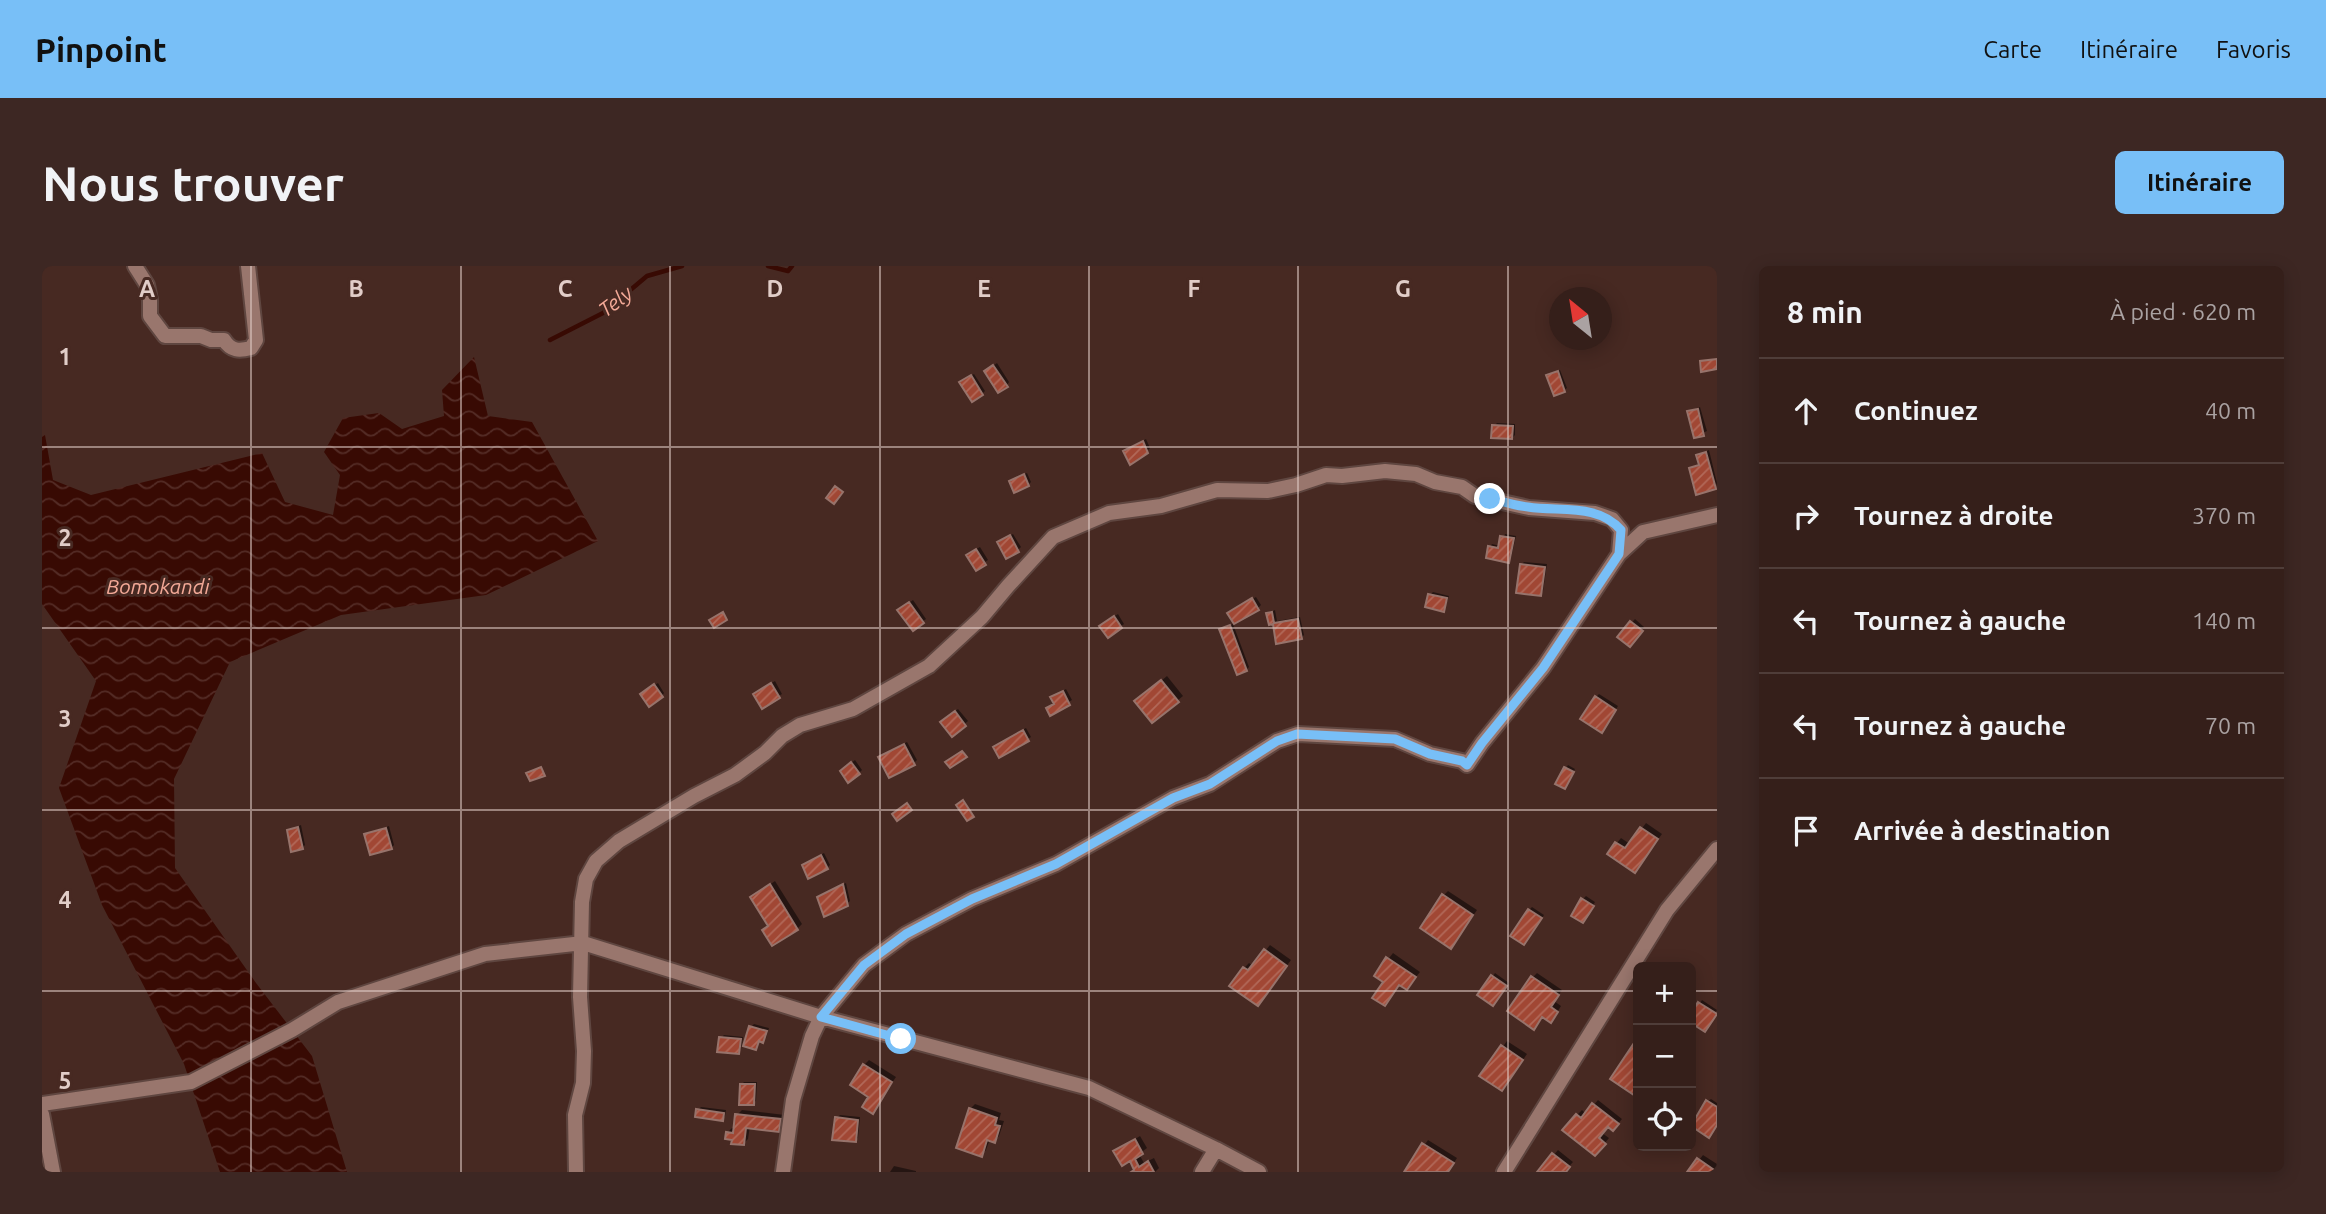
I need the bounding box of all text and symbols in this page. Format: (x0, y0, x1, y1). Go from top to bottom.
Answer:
text: Pinpoint (35, 31, 167, 68)
text: Carte (1983, 36, 2042, 63)
text: Itinéraire (2080, 36, 2178, 63)
text: Favoris (2216, 36, 2291, 63)
button: Itinéraire (2115, 151, 2284, 214)
text: Nous trouver (42, 155, 344, 210)
text: A (139, 276, 155, 301)
text: B (348, 276, 364, 301)
text: C (558, 276, 573, 301)
text: D (767, 276, 783, 301)
text: E (977, 276, 991, 301)
text: F (1188, 276, 1201, 301)
text: G (1395, 276, 1411, 301)
water label: Tely (593, 280, 638, 321)
north arrow (1549, 287, 1612, 350)
text: 8 min (1787, 295, 1863, 329)
text: À pied · 620 m (2110, 299, 2256, 324)
text: 1 (59, 344, 71, 369)
icon: ahead (1787, 392, 1825, 430)
text: Continuez (1854, 396, 1978, 425)
text: 40 m (2205, 398, 2256, 423)
route end (1474, 483, 1505, 514)
icon: right (1787, 497, 1825, 535)
text: Tournez à droite (1854, 501, 2053, 530)
text: 370 m (2192, 503, 2256, 528)
text: 2 (59, 525, 71, 550)
water label: Bomokandi (106, 574, 211, 598)
icon: left (1787, 602, 1825, 640)
text: Tournez à gauche (1854, 606, 2066, 635)
text: 140 m (2192, 608, 2256, 633)
text: 3 (59, 706, 71, 731)
icon: left (1787, 707, 1825, 745)
text: Tournez à gauche (1854, 711, 2066, 740)
text: 70 m (2205, 713, 2256, 738)
icon: arrive (1787, 812, 1825, 850)
text: Arrivée à destination (1854, 816, 2110, 845)
text: 4 (59, 887, 72, 912)
map controls (1633, 962, 1696, 1151)
button: + (1633, 962, 1696, 1025)
route start (885, 1023, 916, 1054)
button: − (1633, 1025, 1696, 1088)
text: 5 (59, 1068, 71, 1093)
button: locate (1633, 1088, 1696, 1151)

